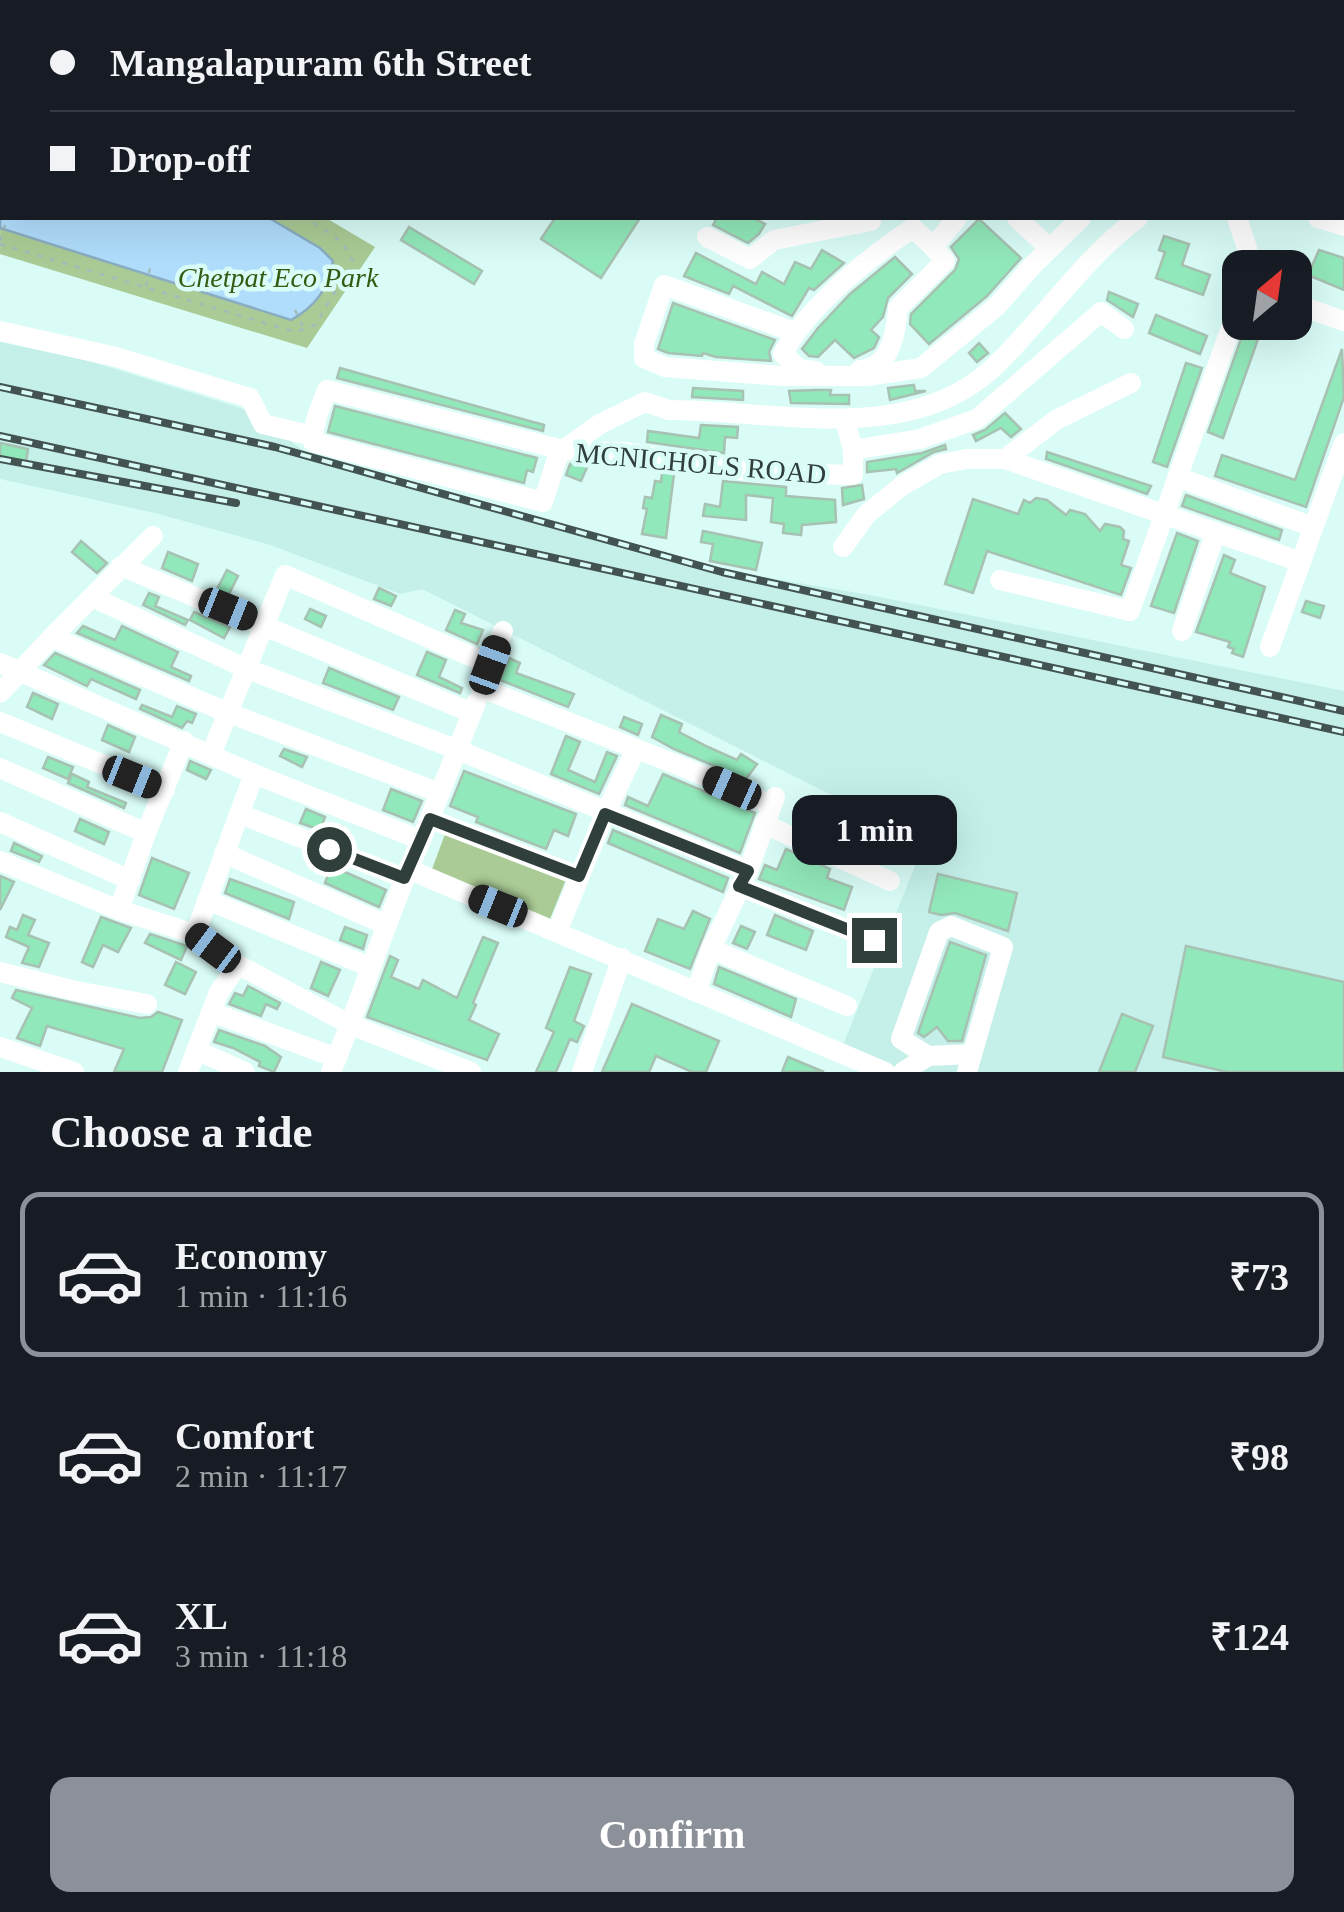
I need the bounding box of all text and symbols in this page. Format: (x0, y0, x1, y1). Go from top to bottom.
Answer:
text: Mangalapuram 6th Street (110, 42, 532, 84)
text: Drop-off (110, 138, 251, 180)
north arrow (1222, 250, 1312, 340)
map controls (1222, 250, 1312, 340)
park label: Chetpat Eco Park (178, 262, 379, 293)
street label: MCNICHOLS ROAD (574, 437, 827, 490)
car (195, 584, 261, 634)
car (466, 632, 514, 698)
car (99, 752, 165, 802)
car (698, 762, 766, 814)
callout: 1 min (792, 795, 956, 865)
text: 1 min (836, 812, 913, 848)
route start (307, 827, 352, 872)
car (465, 881, 531, 931)
car (180, 918, 246, 978)
route end (852, 918, 897, 963)
text: Choose a ride (50, 1107, 313, 1157)
icon: car (55, 1230, 145, 1320)
text: Economy (175, 1235, 327, 1277)
text: ₹73 (1229, 1256, 1289, 1298)
text: 1 min · 11:16 (175, 1278, 347, 1314)
icon: car (55, 1410, 145, 1500)
text: Comfort (175, 1415, 314, 1457)
text: ₹98 (1229, 1436, 1289, 1478)
text: 2 min · 11:17 (175, 1458, 347, 1494)
icon: car (55, 1590, 145, 1680)
text: XL (175, 1595, 228, 1637)
text: ₹124 (1210, 1616, 1289, 1658)
text: 3 min · 11:18 (175, 1638, 347, 1674)
button: Confirm (50, 1777, 1294, 1892)

